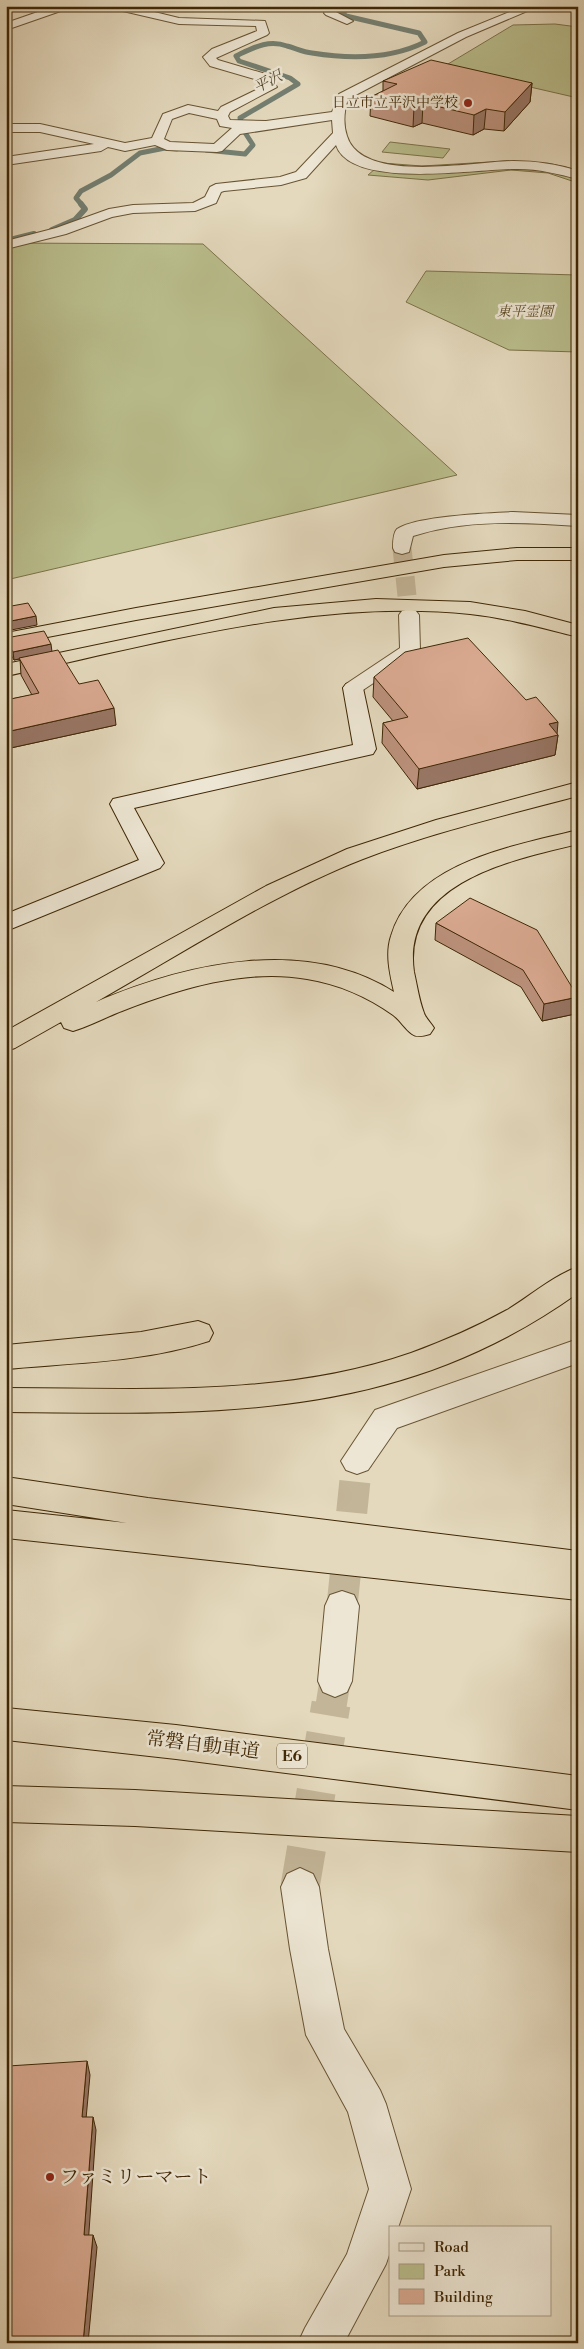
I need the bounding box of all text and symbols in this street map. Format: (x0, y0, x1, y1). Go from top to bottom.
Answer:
water label: 平沢 (250, 66, 287, 97)
place label: 日立市立平沢中学校 (332, 94, 458, 112)
marker: 日立市立平沢中学校 (462, 97, 474, 109)
park label: 東平霊園 (497, 303, 555, 321)
street label: 常磐自動車道 (145, 1726, 261, 1764)
road number: E6 (277, 1744, 307, 1768)
place label: ファミリーマート (60, 2165, 212, 2189)
marker: ファミリーマート (44, 2171, 56, 2183)
legend (389, 2226, 552, 2316)
text: Road (434, 2238, 469, 2257)
text: Park (434, 2262, 466, 2281)
text: Building (433, 2288, 493, 2307)

